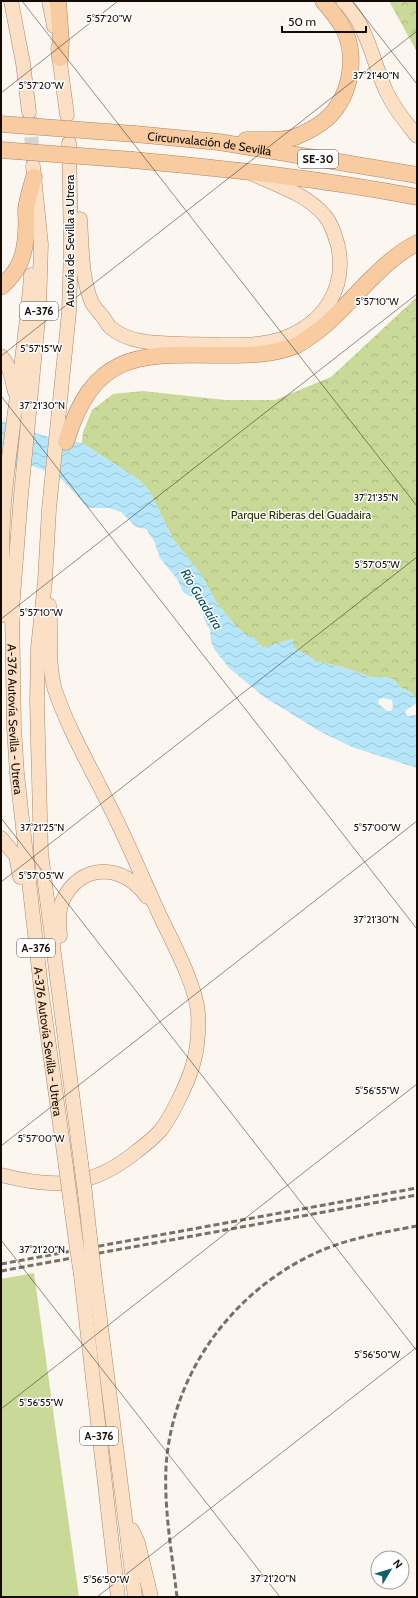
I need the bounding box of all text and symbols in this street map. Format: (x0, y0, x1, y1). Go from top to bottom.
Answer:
scale bar (282, 8, 366, 34)
text: 5°57'20"W (86, 12, 132, 25)
text: 50 m (288, 14, 316, 29)
text: 37°21'40"N (353, 69, 399, 82)
text: 5°57'20"W (18, 79, 64, 92)
street label: Circunvalación de Sevilla (147, 128, 273, 158)
road number: SE-30 (298, 150, 338, 168)
street label: Autovía de Sevilla a Utrera (62, 175, 77, 307)
text: 5°57'10"W (355, 295, 399, 308)
road number: A-376 (20, 302, 58, 320)
text: 5°57'15"W (20, 342, 62, 355)
text: 37°21'30"N (19, 399, 65, 412)
text: 37°21'35"N (354, 491, 398, 504)
park label: Parque Riberas del Guadaira (231, 507, 371, 522)
text: 5°57'05"W (354, 558, 400, 571)
water label: Río Guadaíra (178, 566, 226, 632)
text: 5°57'10"W (19, 606, 63, 619)
street label: A-376 Autovía Sevilla - Utrera (5, 644, 27, 795)
text: 37°21'25"N (20, 821, 64, 834)
text: 5°57'00"W (353, 821, 401, 834)
text: 5°57'05"W (18, 869, 64, 882)
text: 37°21'30"N (353, 913, 399, 926)
road number: A-376 (17, 939, 55, 957)
street label: A-376 Autovía Sevilla - Utrera (31, 966, 66, 1117)
text: 5°56'55"W (355, 1084, 400, 1097)
text: 5°57'00"W (17, 1132, 65, 1145)
text: 37°21'20"N (19, 1243, 65, 1256)
text: 5°56'50"W (354, 1348, 401, 1361)
text: 5°56'55"W (19, 1396, 64, 1409)
road number: A-376 (80, 1427, 118, 1445)
north arrow (370, 1550, 410, 1590)
text: N (390, 1556, 406, 1571)
text: 37°21'20"N (250, 1572, 296, 1585)
text: 5°56'50"W (83, 1573, 130, 1586)

